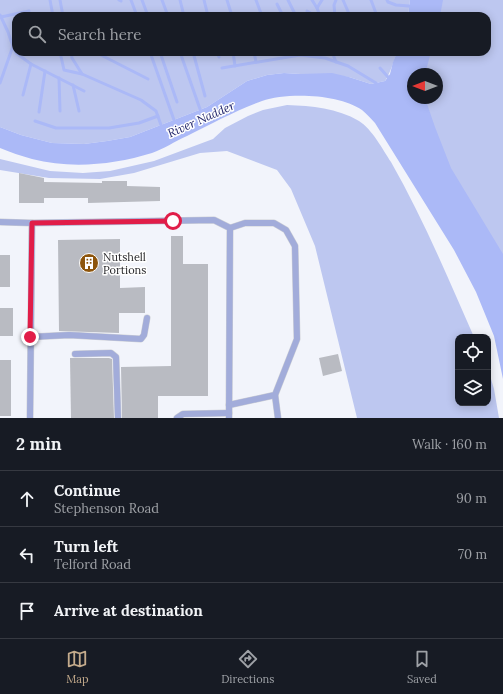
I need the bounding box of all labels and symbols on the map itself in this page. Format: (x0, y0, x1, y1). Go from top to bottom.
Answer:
north arrow (407, 68, 443, 104)
water label: River Nadder (165, 97, 237, 141)
route start (164, 212, 182, 230)
place label: Nutshell Portions (103, 250, 146, 277)
building icon: Nutshell Portions (78, 252, 100, 274)
route end (21, 328, 39, 346)

